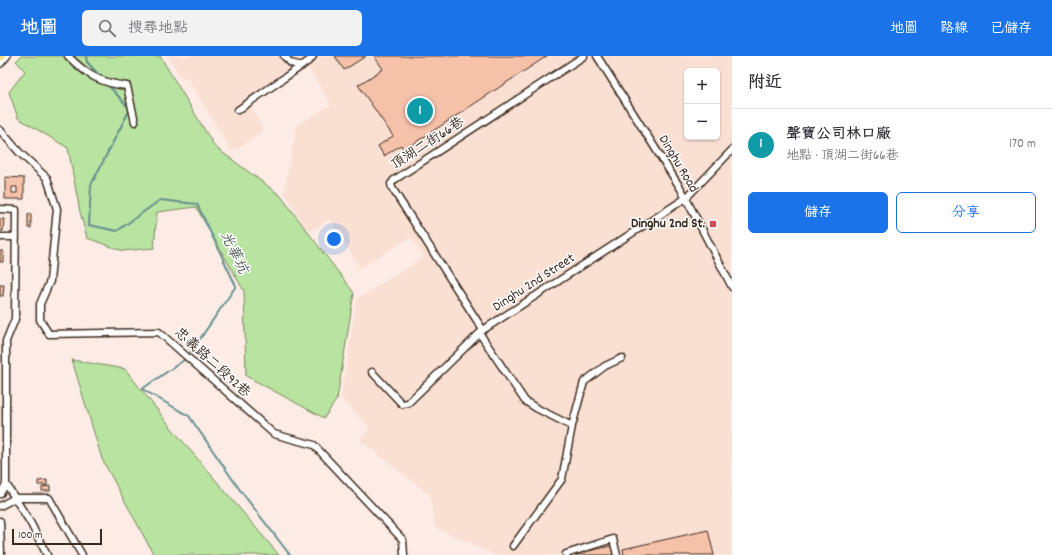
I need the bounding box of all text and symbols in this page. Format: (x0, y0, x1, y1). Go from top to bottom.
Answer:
search box (82, 10, 362, 46)
text: 地圖 (20, 16, 58, 43)
icon: search (96, 17, 118, 39)
text: 搜尋地點 (128, 18, 188, 40)
text: 地圖 (890, 19, 918, 39)
text: 路線 (940, 19, 968, 39)
text: 已儲存 (990, 19, 1032, 39)
map controls (684, 68, 720, 140)
button: + (684, 68, 720, 104)
text: 附近 (748, 72, 782, 96)
pin: 1 (407, 96, 433, 126)
button: − (684, 104, 720, 140)
street label: 頂湖二街66巷 (387, 112, 469, 175)
text: 聲寶公司林口廠 (786, 124, 891, 146)
street label: Dinghu Road (653, 131, 703, 197)
text: 1 (760, 135, 762, 154)
text: 170 m (1009, 135, 1036, 154)
text: 地點 · 頂湖二街66巷 (786, 147, 899, 166)
button: 儲存 (748, 192, 888, 233)
button: 分享 (896, 192, 1036, 233)
place label: Dinghu 2nd St. (631, 214, 705, 234)
marker: Dinghu 2nd St. (708, 219, 718, 229)
water label: 光華坑 (213, 228, 254, 280)
your location (324, 229, 344, 249)
street label: Dinghu 2nd Street (489, 249, 579, 317)
street label: 忠義路二段92巷 (169, 323, 255, 403)
scale bar (12, 527, 102, 546)
text: 100 m (18, 528, 42, 544)

